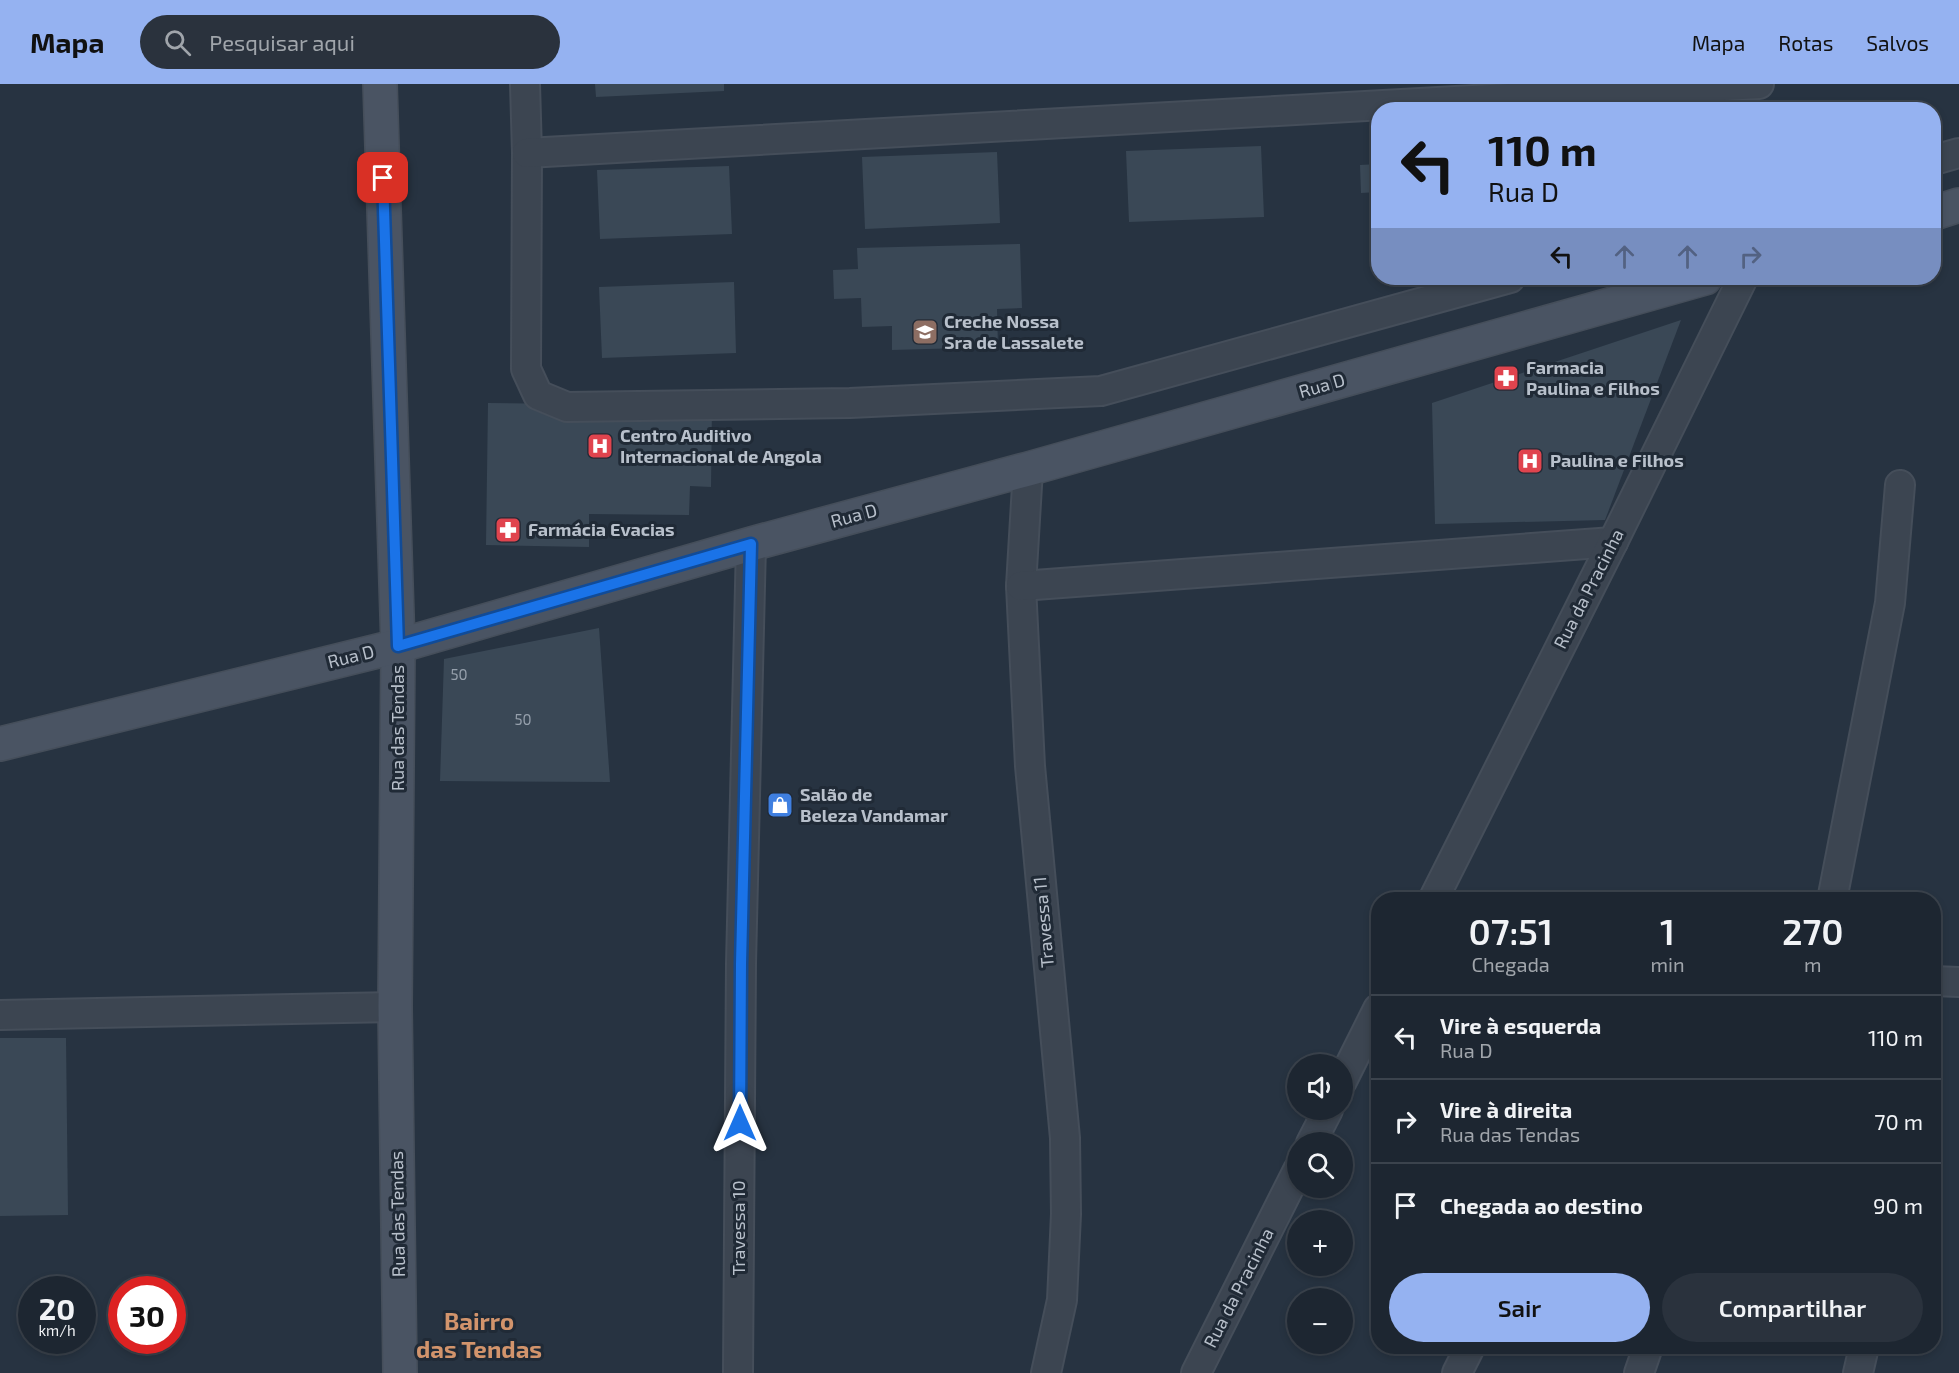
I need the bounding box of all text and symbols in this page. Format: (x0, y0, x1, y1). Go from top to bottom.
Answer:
search box (140, 15, 560, 69)
text: Mapa (30, 25, 104, 59)
icon: search (161, 26, 194, 59)
text: Pesquisar aqui (209, 29, 355, 55)
text: Mapa (1692, 30, 1745, 55)
text: Rotas (1778, 30, 1833, 55)
text: Salvos (1866, 30, 1929, 55)
text: 110 m (1488, 124, 1597, 174)
icon: left (1389, 126, 1467, 204)
pin (357, 152, 408, 203)
icon: arrive (366, 161, 399, 194)
text: Rua D (1488, 175, 1559, 207)
icon: left (1545, 240, 1578, 273)
icon: ahead (1608, 240, 1641, 273)
icon: ahead (1671, 240, 1704, 273)
icon: right (1734, 240, 1767, 273)
place label: Creche Nossa Sra de Lassalete (944, 310, 1084, 353)
school or university icon: Creche Nossa Sra de Lassalete (910, 317, 940, 347)
place label: Farmacia Paulina e Filhos (1526, 356, 1660, 399)
pharmacy icon: Farmacia Paulina e Filhos (1491, 363, 1521, 393)
street label: Rua D (1296, 368, 1347, 402)
place label: Centro Auditivo Internacional de Angola (620, 424, 822, 467)
hospital icon: Centro Auditivo Internacional de Angola (585, 431, 615, 461)
hospital icon: Paulina e Filhos (1515, 446, 1545, 476)
place label: Paulina e Filhos (1550, 449, 1684, 471)
street label: Rua D (828, 498, 879, 532)
pharmacy icon: Farmácia Evacias (493, 515, 523, 545)
place label: Farmácia Evacias (528, 518, 675, 540)
street label: Rua da Pracinha (1549, 525, 1628, 652)
street label: Rua D (325, 640, 376, 672)
street label: Rua das Tendas (386, 665, 408, 791)
house number: 50 (450, 665, 468, 683)
house number: 50 (514, 710, 532, 728)
place label: Salão de Beleza Vandamar (800, 783, 948, 826)
shop icon: Salão de Beleza Vandamar (765, 790, 795, 820)
street label: Travessa 11 (1028, 876, 1058, 969)
text: 07:51 (1468, 909, 1553, 952)
text: 1 (1660, 909, 1675, 952)
text: 270 (1782, 909, 1844, 952)
text: Chegada (1472, 952, 1550, 976)
text: min (1650, 952, 1685, 976)
text: m (1804, 952, 1822, 976)
text: Vire à esquerda (1440, 1012, 1601, 1038)
icon: left (1389, 1021, 1422, 1054)
text: 110 m (1868, 1024, 1923, 1050)
text: Rua D (1440, 1038, 1492, 1062)
map controls (1287, 1054, 1353, 1354)
button: sound (1287, 1054, 1353, 1120)
position arrow (708, 1091, 772, 1155)
text: Vire à direita (1440, 1096, 1572, 1122)
icon: right (1389, 1105, 1422, 1138)
text: 70 m (1874, 1108, 1923, 1134)
text: Rua das Tendas (1440, 1122, 1580, 1146)
button: search (1287, 1132, 1353, 1198)
street label: Rua das Tendas (385, 1151, 409, 1277)
street label: Travessa 10 (727, 1180, 749, 1276)
icon: arrive (1389, 1189, 1422, 1222)
text: Chegada ao destino (1440, 1192, 1643, 1218)
text: 90 m (1873, 1192, 1923, 1218)
button: + (1287, 1210, 1353, 1276)
street label: Rua da Pracinha (1199, 1224, 1278, 1351)
button: Sair (1389, 1273, 1650, 1342)
button: Compartilhar (1662, 1273, 1923, 1342)
speed limit sign: 30 (108, 1276, 186, 1354)
button: − (1287, 1288, 1353, 1354)
text: 20 (39, 1290, 75, 1326)
district label: Bairro das Tendas (416, 1306, 542, 1363)
text: km/h (38, 1321, 76, 1339)

